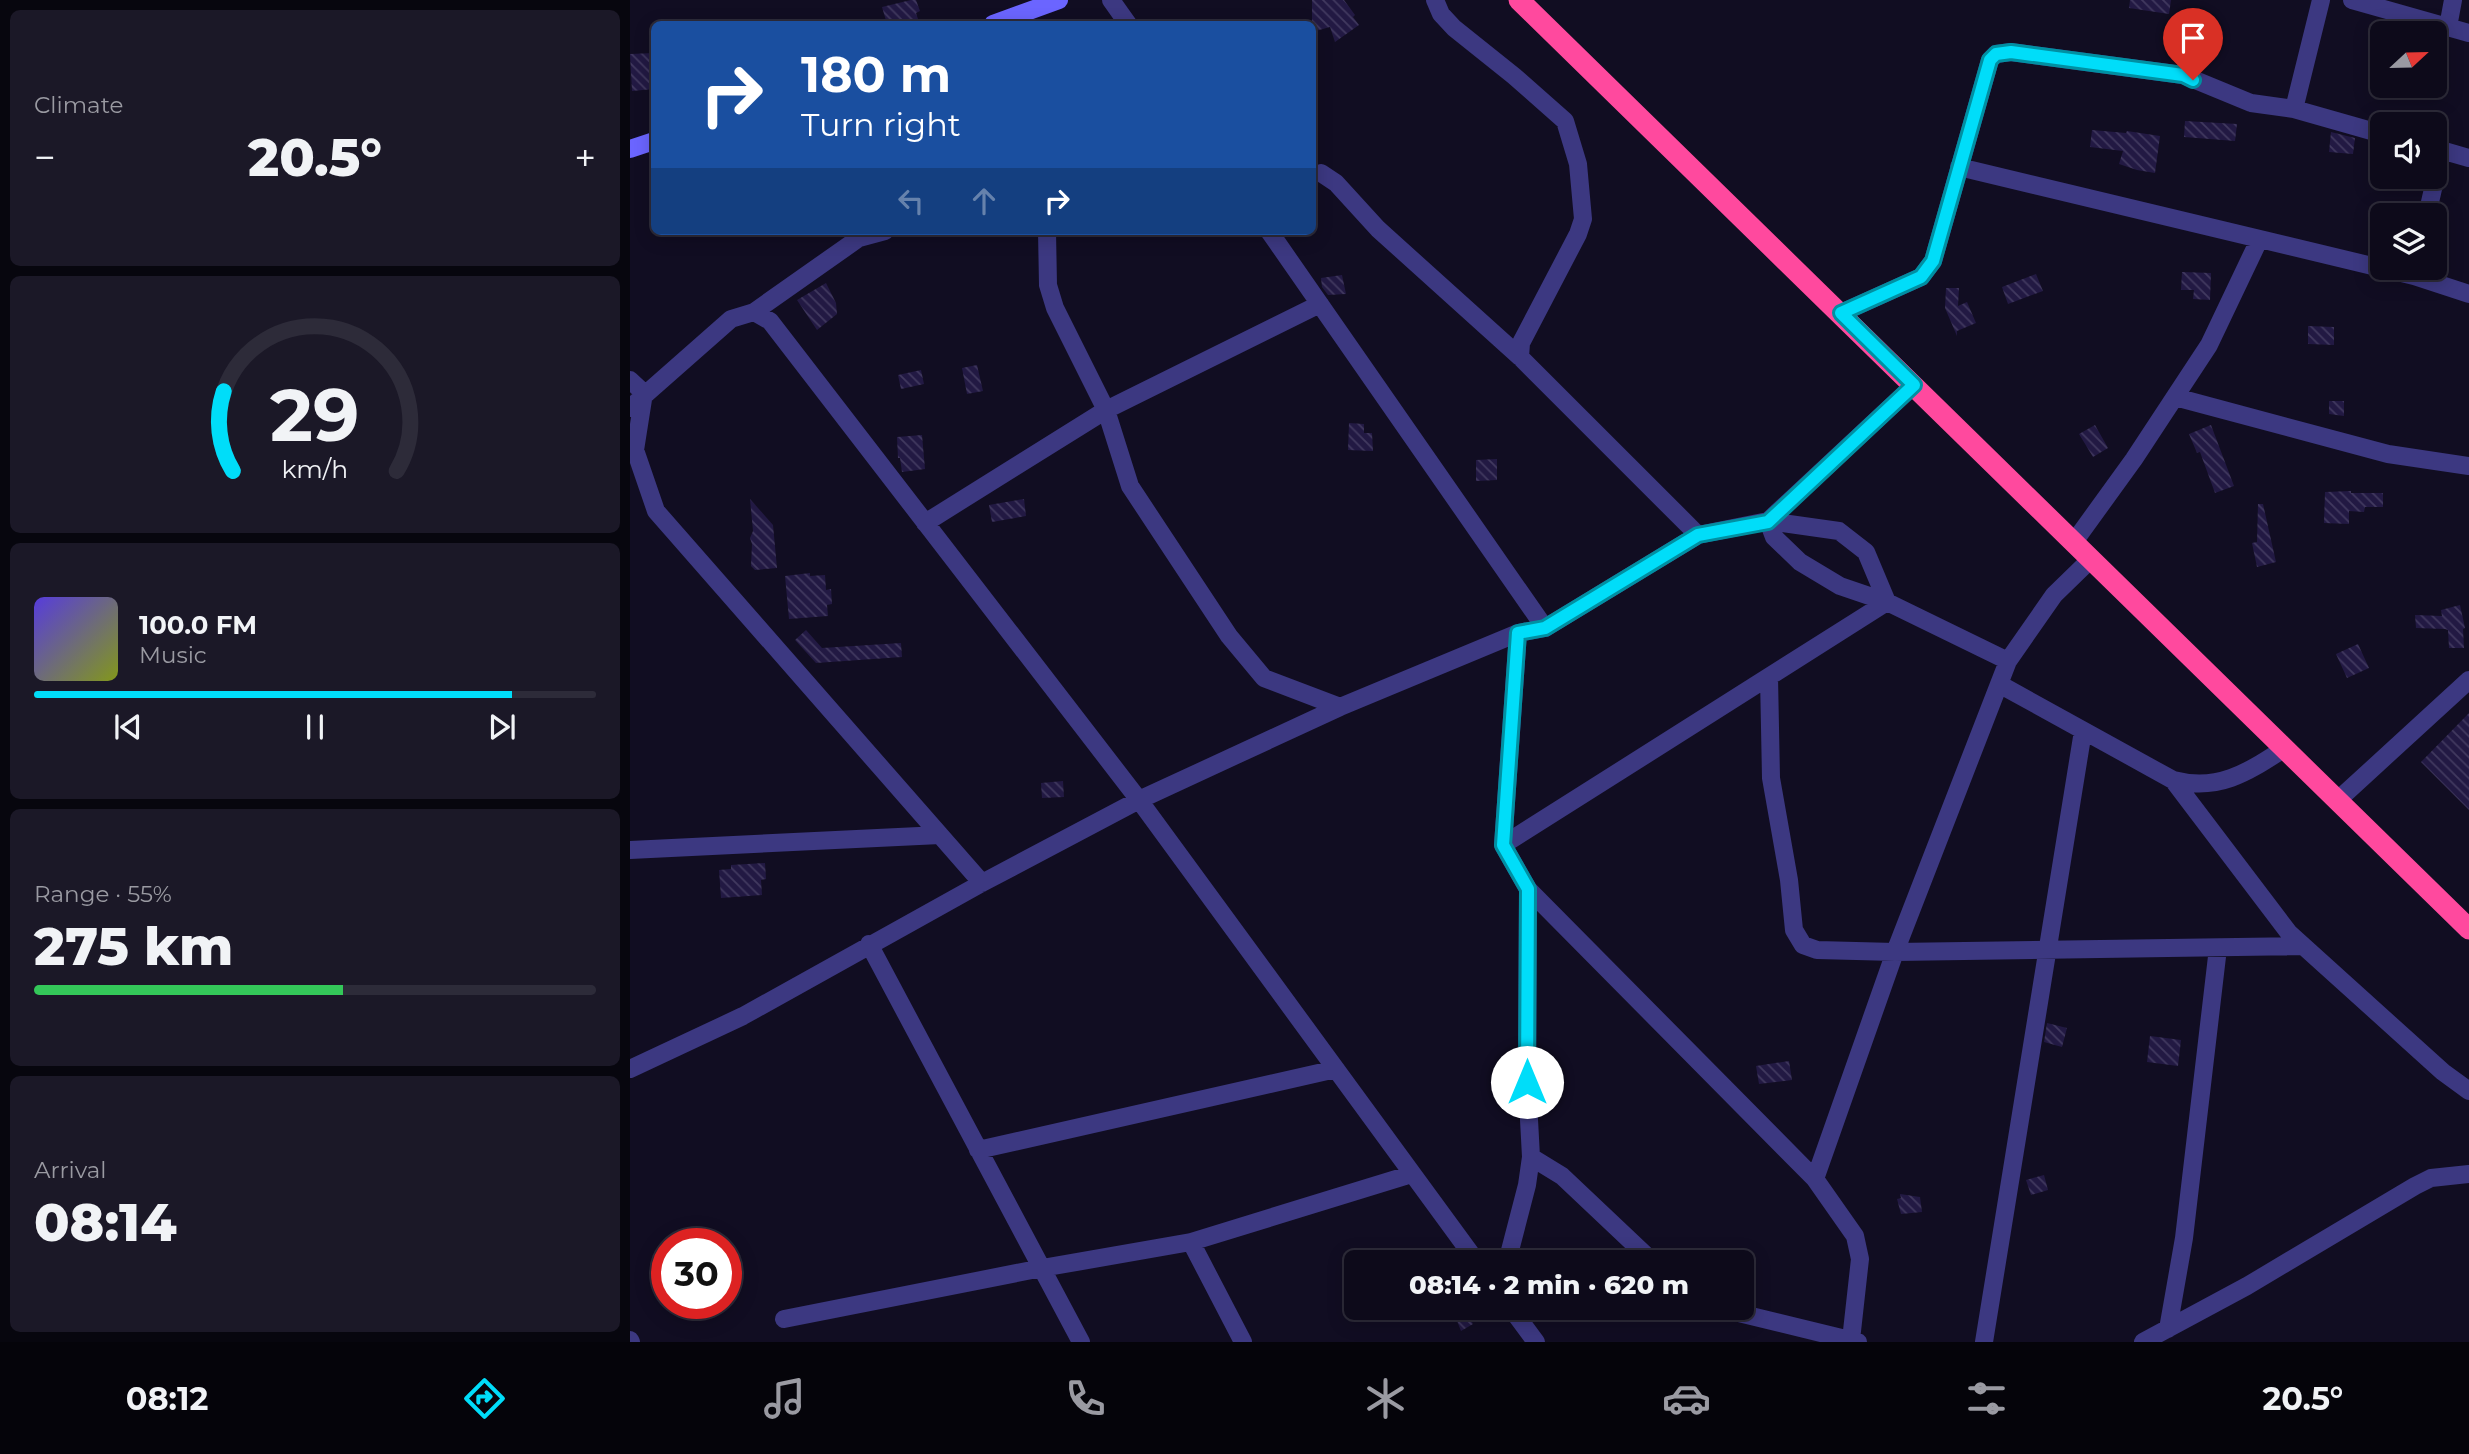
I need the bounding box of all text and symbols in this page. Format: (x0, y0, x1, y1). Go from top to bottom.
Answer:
pin (2163, 8, 2223, 80)
icon: arrive (2174, 19, 2212, 57)
north arrow (2370, 21, 2446, 98)
map controls (2370, 21, 2447, 280)
text: 180 m (801, 45, 951, 104)
icon: right (686, 49, 777, 140)
text: Climate (34, 91, 123, 119)
text: Turn right (801, 105, 961, 144)
button: sound (2370, 112, 2447, 189)
text: 20.5° (248, 126, 382, 189)
text: − (34, 134, 56, 181)
text: + (574, 134, 596, 181)
icon: left (892, 182, 930, 220)
icon: ahead (965, 182, 1003, 220)
icon: right (1038, 182, 1076, 220)
button: layers (2370, 203, 2447, 280)
text: 29 (270, 371, 360, 459)
text: km/h (282, 453, 348, 483)
text: 100.0 FM (139, 609, 257, 641)
text: Music (139, 641, 207, 669)
icon: previous (109, 708, 147, 746)
icon: pause (296, 708, 334, 746)
icon: next (483, 708, 521, 746)
text: Range · 55% (34, 880, 172, 908)
text: 275 km (34, 915, 233, 978)
position arrow (1490, 1045, 1564, 1119)
text: Arrival (34, 1156, 107, 1184)
text: 08:14 (34, 1191, 177, 1254)
speed limit sign: 30 (651, 1228, 742, 1319)
text: 08:14 · 2 min · 620 m (1409, 1269, 1689, 1301)
icon: directions (460, 1374, 509, 1423)
icon: music (760, 1374, 809, 1423)
icon: phone (1061, 1374, 1110, 1423)
icon: climate (1361, 1374, 1410, 1423)
icon: car (1662, 1374, 1711, 1423)
icon: filters (1962, 1374, 2011, 1423)
text: 08:12 (126, 1379, 208, 1418)
text: 20.5° (2262, 1379, 2343, 1418)

